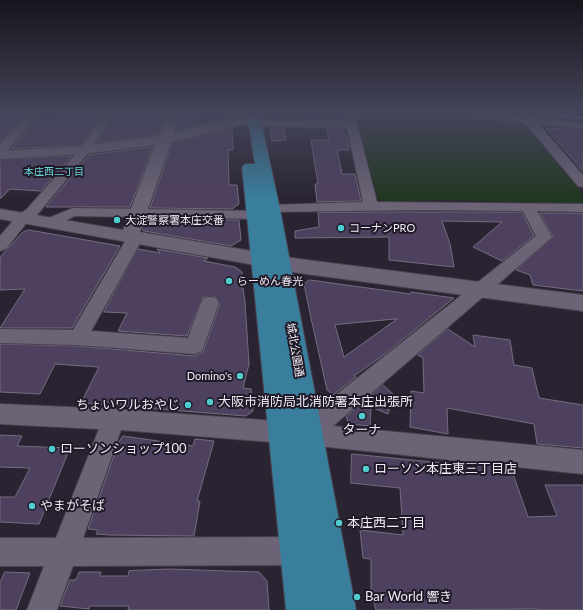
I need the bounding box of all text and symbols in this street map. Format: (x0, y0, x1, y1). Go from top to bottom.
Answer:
district label: 本庄西二丁目 (24, 166, 84, 178)
place label: 大淀警察署本庄交番 (125, 213, 224, 227)
marker: 大淀警察署本庄交番 (112, 215, 122, 225)
place label: コーナンPRO (349, 221, 415, 235)
marker: コーナンPRO (336, 223, 346, 233)
place label: らーめん春光 (237, 274, 303, 288)
marker: らーめん春光 (224, 276, 234, 286)
street label: 城北公園通 (284, 322, 306, 378)
place label: Domino's (187, 369, 232, 383)
marker: Domino's (235, 371, 245, 381)
place label: 大阪市消防局北消防署本庄出張所 (218, 394, 413, 410)
place label: ちょいワルおやじ (76, 397, 180, 413)
marker: 大阪市消防局北消防署本庄出張所 (205, 397, 215, 407)
marker: ちょいワルおやじ (183, 400, 193, 410)
marker: ターナ (357, 411, 367, 421)
place label: ターナ (343, 422, 381, 438)
place label: ローソンショップ100 (60, 441, 187, 457)
marker: ローソンショップ100 (47, 444, 57, 454)
place label: ローソン本庄東三丁目店 (374, 461, 517, 477)
marker: ローソン本庄東三丁目店 (361, 464, 371, 474)
place label: やまがそば (40, 498, 105, 514)
marker: やまがそば (27, 501, 37, 511)
place label: 本庄西二丁目 (347, 515, 425, 531)
marker: 本庄西二丁目 (334, 518, 344, 528)
place label: Bar World 響き (365, 589, 452, 605)
marker: Bar World 響き (352, 592, 362, 602)

